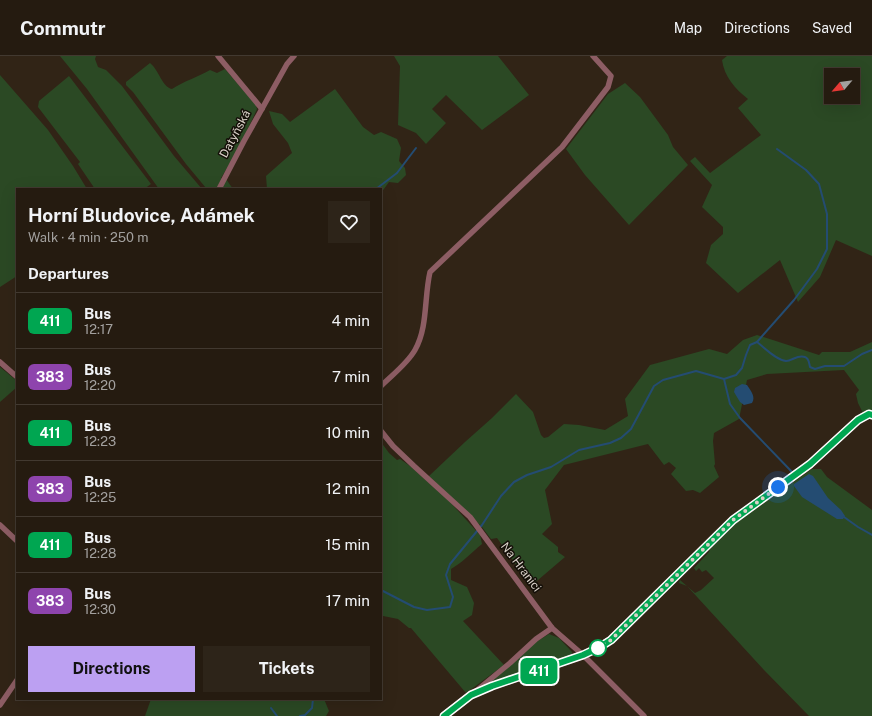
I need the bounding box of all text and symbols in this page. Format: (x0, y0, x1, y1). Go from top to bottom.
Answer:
text: Commutr (20, 17, 106, 39)
text: Map (674, 20, 702, 36)
text: Directions (724, 20, 790, 36)
text: Saved (812, 20, 852, 36)
north arrow (824, 68, 860, 104)
map controls (824, 68, 860, 104)
street label: Datyňská (217, 108, 253, 160)
button: heart (328, 201, 370, 243)
text: Horní Bludovice, Adámek (28, 204, 255, 226)
text: Walk · 4 min · 250 m (28, 230, 148, 245)
text: Departures (28, 265, 109, 282)
text: Bus (84, 305, 111, 322)
text: 4 min (331, 312, 370, 329)
text: 411 (39, 313, 61, 329)
text: 12:17 (84, 322, 113, 337)
text: Bus (84, 361, 111, 378)
text: 7 min (332, 368, 370, 385)
text: 383 (36, 369, 64, 385)
text: 12:20 (84, 378, 116, 393)
text: Bus (84, 417, 111, 434)
text: 10 min (326, 424, 370, 441)
text: 411 (39, 425, 61, 441)
text: 12:23 (84, 434, 116, 449)
text: Bus (84, 473, 111, 490)
your location (768, 477, 788, 497)
text: 12 min (326, 480, 370, 497)
text: 383 (36, 481, 64, 497)
text: 12:25 (84, 490, 116, 505)
text: Bus (84, 529, 111, 546)
text: 15 min (325, 536, 370, 553)
text: 411 (39, 537, 61, 553)
street label: Na Hranici (498, 540, 544, 594)
text: 12:28 (84, 546, 116, 561)
text: Bus (84, 585, 111, 602)
text: 17 min (326, 592, 370, 609)
text: 383 (36, 593, 64, 609)
text: 12:30 (84, 602, 116, 617)
unlabelled marker (589, 639, 607, 657)
button: Directions (28, 646, 195, 692)
button: Tickets (203, 646, 370, 692)
line badge: 411 (516, 658, 562, 684)
text: 411 (528, 663, 550, 679)

